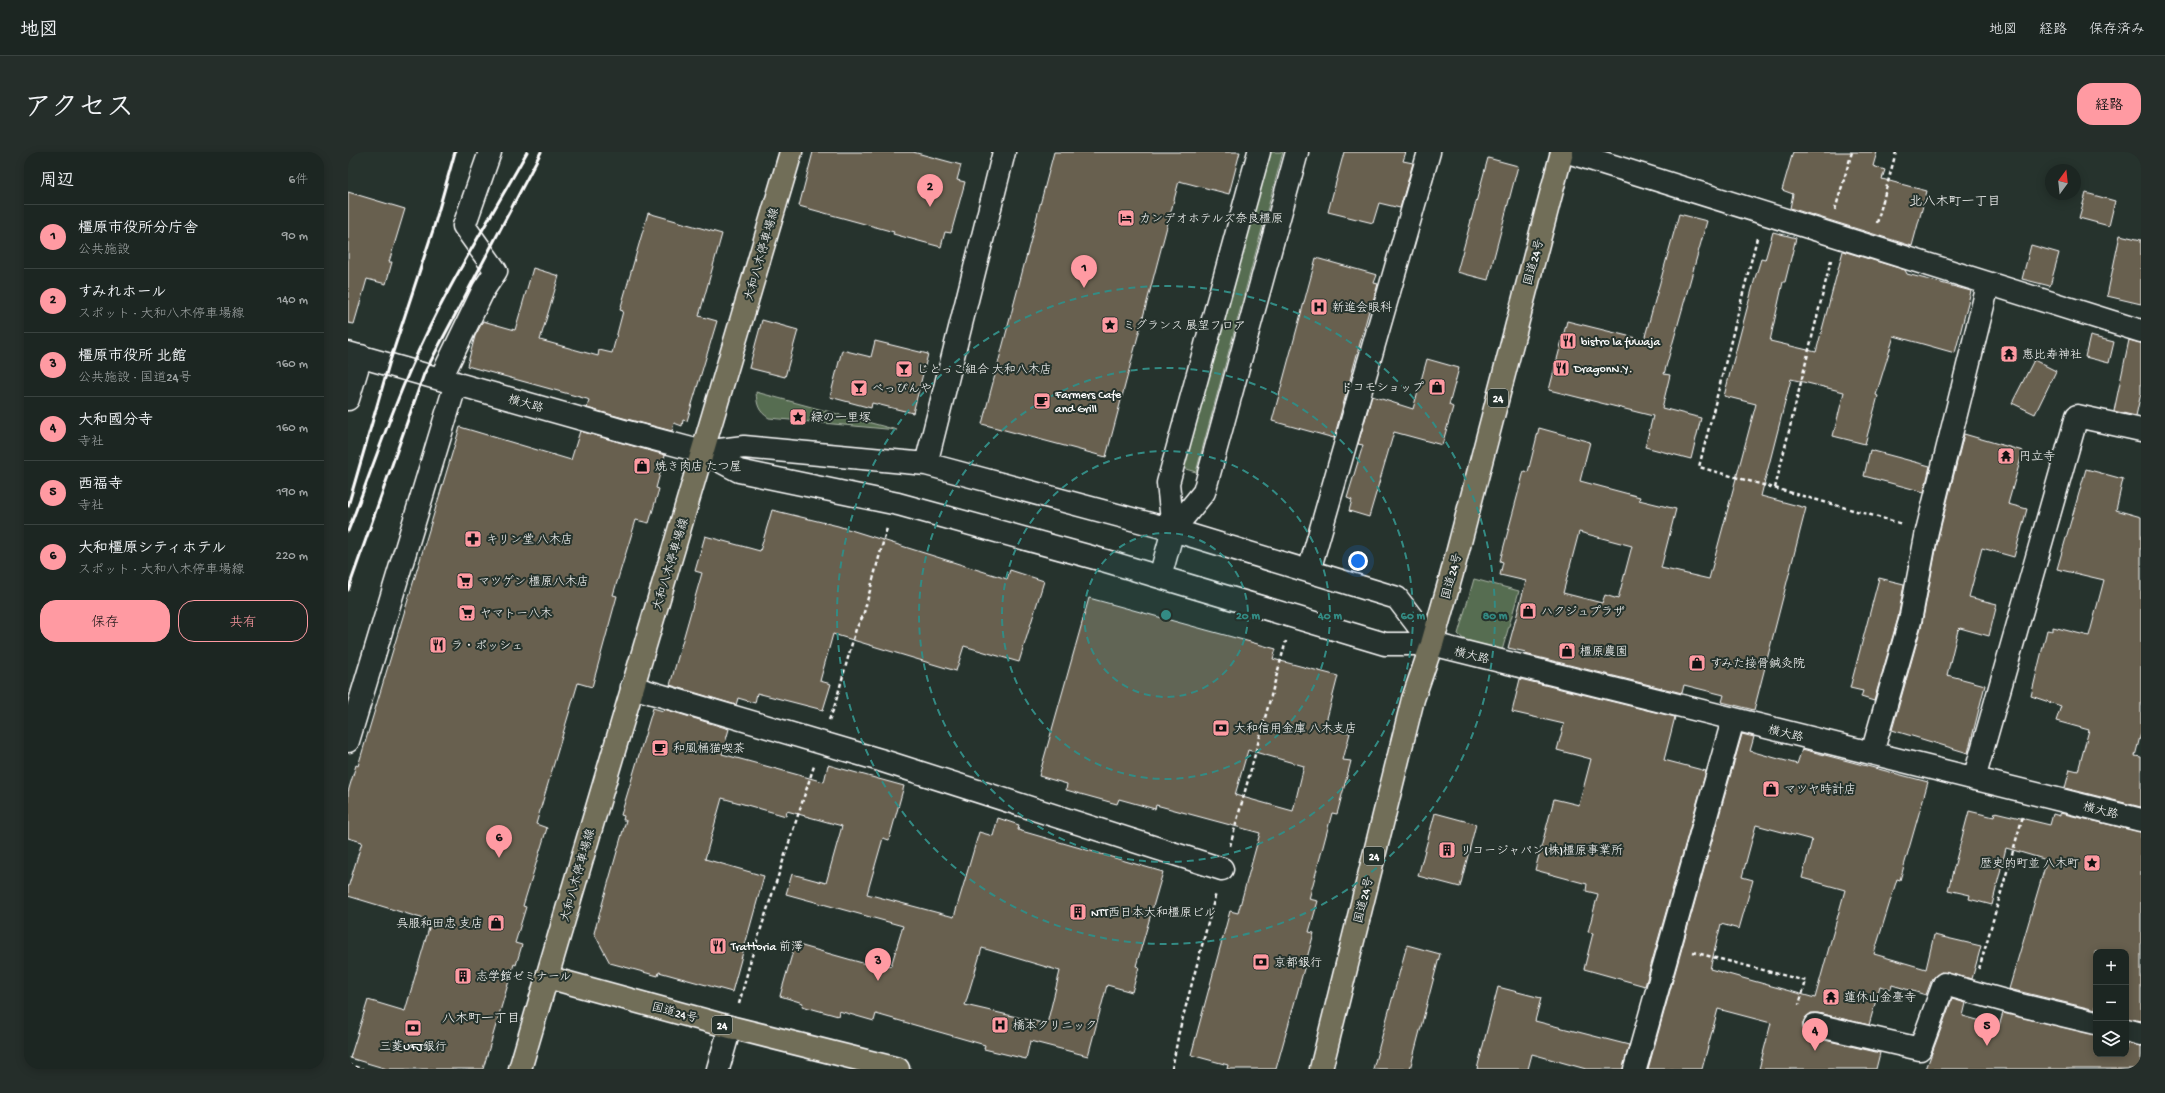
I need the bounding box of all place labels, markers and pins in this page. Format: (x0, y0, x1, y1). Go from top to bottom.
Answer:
pin: 2 (917, 174, 943, 207)
hotel icon: カンデオホテルズ奈良橿原 (1116, 208, 1136, 228)
place label: カンデオホテルズ奈良橿原 (1139, 212, 1283, 227)
pin: 1 (1071, 255, 1097, 288)
hospital icon: 新進会眼科 (1309, 297, 1329, 317)
place label: 新進会眼科 (1332, 301, 1392, 316)
place icon: ミグランス 展望フロア (1100, 315, 1120, 335)
place label: ミグランス 展望フロア (1123, 319, 1246, 334)
restaurant icon: bistro la fuwaja (1558, 331, 1578, 351)
place label: bistro la fuwaja (1581, 336, 1660, 350)
temple icon: 恵比寿神社 (1999, 344, 2019, 364)
place label: 恵比寿神社 (2022, 348, 2082, 363)
restaurant icon: DragonN.Y. (1551, 358, 1571, 378)
bar icon: じとっこ組合 大和八木店 (894, 359, 914, 379)
place label: じとっこ組合 大和八木店 (917, 363, 1052, 378)
place label: DragonN.Y. (1573, 363, 1632, 377)
shop icon: ドコモショップ (1427, 377, 1447, 397)
bar icon: べっぴんや (849, 378, 869, 398)
place label: ドコモショップ (1340, 381, 1424, 396)
place label: べっぴんや (872, 383, 932, 397)
place label: Farmers Cafe and Grill (1054, 389, 1122, 417)
cafe icon: Farmers Cafe and Grill (1032, 391, 1052, 411)
place icon: 緑の一里塚 (788, 407, 808, 427)
place label: 緑の一里塚 (811, 411, 871, 426)
temple icon: 円立寺 (1996, 446, 2016, 466)
place label: 円立寺 (2019, 450, 2055, 465)
shop icon: 焼き肉店 たつ屋 (632, 456, 652, 476)
place label: 焼き肉店 たつ屋 (655, 460, 742, 475)
pharmacy icon: キリン堂 八木店 (463, 529, 483, 549)
place label: キリン堂 八木店 (486, 533, 573, 548)
supermarket icon: マツゲン 橿原八木店 (455, 571, 475, 591)
place label: マツゲン 橿原八木店 (478, 575, 589, 590)
shop icon: ハクジュプラザ (1518, 601, 1538, 621)
supermarket icon: ヤマトー八木 (457, 603, 477, 623)
place label: ハクジュプラザ (1541, 605, 1625, 620)
place label: ヤマトー八木 (480, 607, 552, 622)
centre of rings (1159, 608, 1173, 622)
restaurant icon: ラ・ポッシェ (428, 635, 448, 655)
place label: ラ・ポッシェ (451, 640, 523, 654)
shop icon: 橿原農園 (1557, 641, 1577, 661)
place label: 橿原農園 (1580, 645, 1628, 660)
shop icon: すみた接骨鍼灸院 (1687, 653, 1707, 673)
place label: すみた接骨鍼灸院 (1710, 657, 1805, 672)
bank icon: 大和信用金庫 八木支店 (1211, 718, 1231, 738)
place label: 大和信用金庫 八木支店 (1234, 722, 1357, 737)
cafe icon: 和風桶猫喫茶 (650, 738, 670, 758)
place label: 和風桶猫喫茶 (673, 742, 745, 757)
shop icon: マツヤ時計店 (1761, 779, 1781, 799)
place label: マツヤ時計店 (1784, 783, 1856, 798)
pin: 6 (486, 825, 512, 858)
building icon: リコージャパン(株)橿原事業所 (1437, 840, 1457, 860)
place label: リコージャパン(株)橿原事業所 (1460, 844, 1623, 859)
place icon: 歴史的町並 八木町 (2082, 853, 2102, 873)
place label: 歴史的町並 八木町 (1980, 857, 2079, 872)
building icon: NTT西日本大和橿原ビル (1068, 902, 1088, 922)
place label: NTT西日本大和橿原ビル (1091, 906, 1216, 921)
shop icon: 呉服和田忠 支店 (486, 913, 506, 933)
place label: 呉服和田忠 支店 (396, 917, 483, 932)
restaurant icon: Trattoria 前澤 (708, 936, 728, 956)
place label: Trattoria 前澤 (730, 940, 803, 955)
pin: 3 (865, 948, 891, 981)
bank icon: 京都銀行 (1251, 952, 1271, 972)
place label: 京都銀行 (1274, 956, 1322, 971)
building icon: 志学館ゼミナール (453, 966, 473, 986)
place label: 志学館ゼミナール (476, 970, 571, 985)
temple icon: 蓮休山金臺寺 (1821, 987, 1841, 1007)
place label: 蓮休山金臺寺 (1844, 991, 1916, 1006)
pin: 5 (1974, 1013, 2000, 1046)
hospital icon: 橋本クリニック (990, 1015, 1010, 1035)
bank icon: 三菱UFJ銀行 (403, 1018, 423, 1038)
pin: 4 (1802, 1018, 1828, 1051)
place label: 橋本クリニック (1013, 1019, 1097, 1034)
place label: 三菱UFJ銀行 (379, 1040, 447, 1055)

